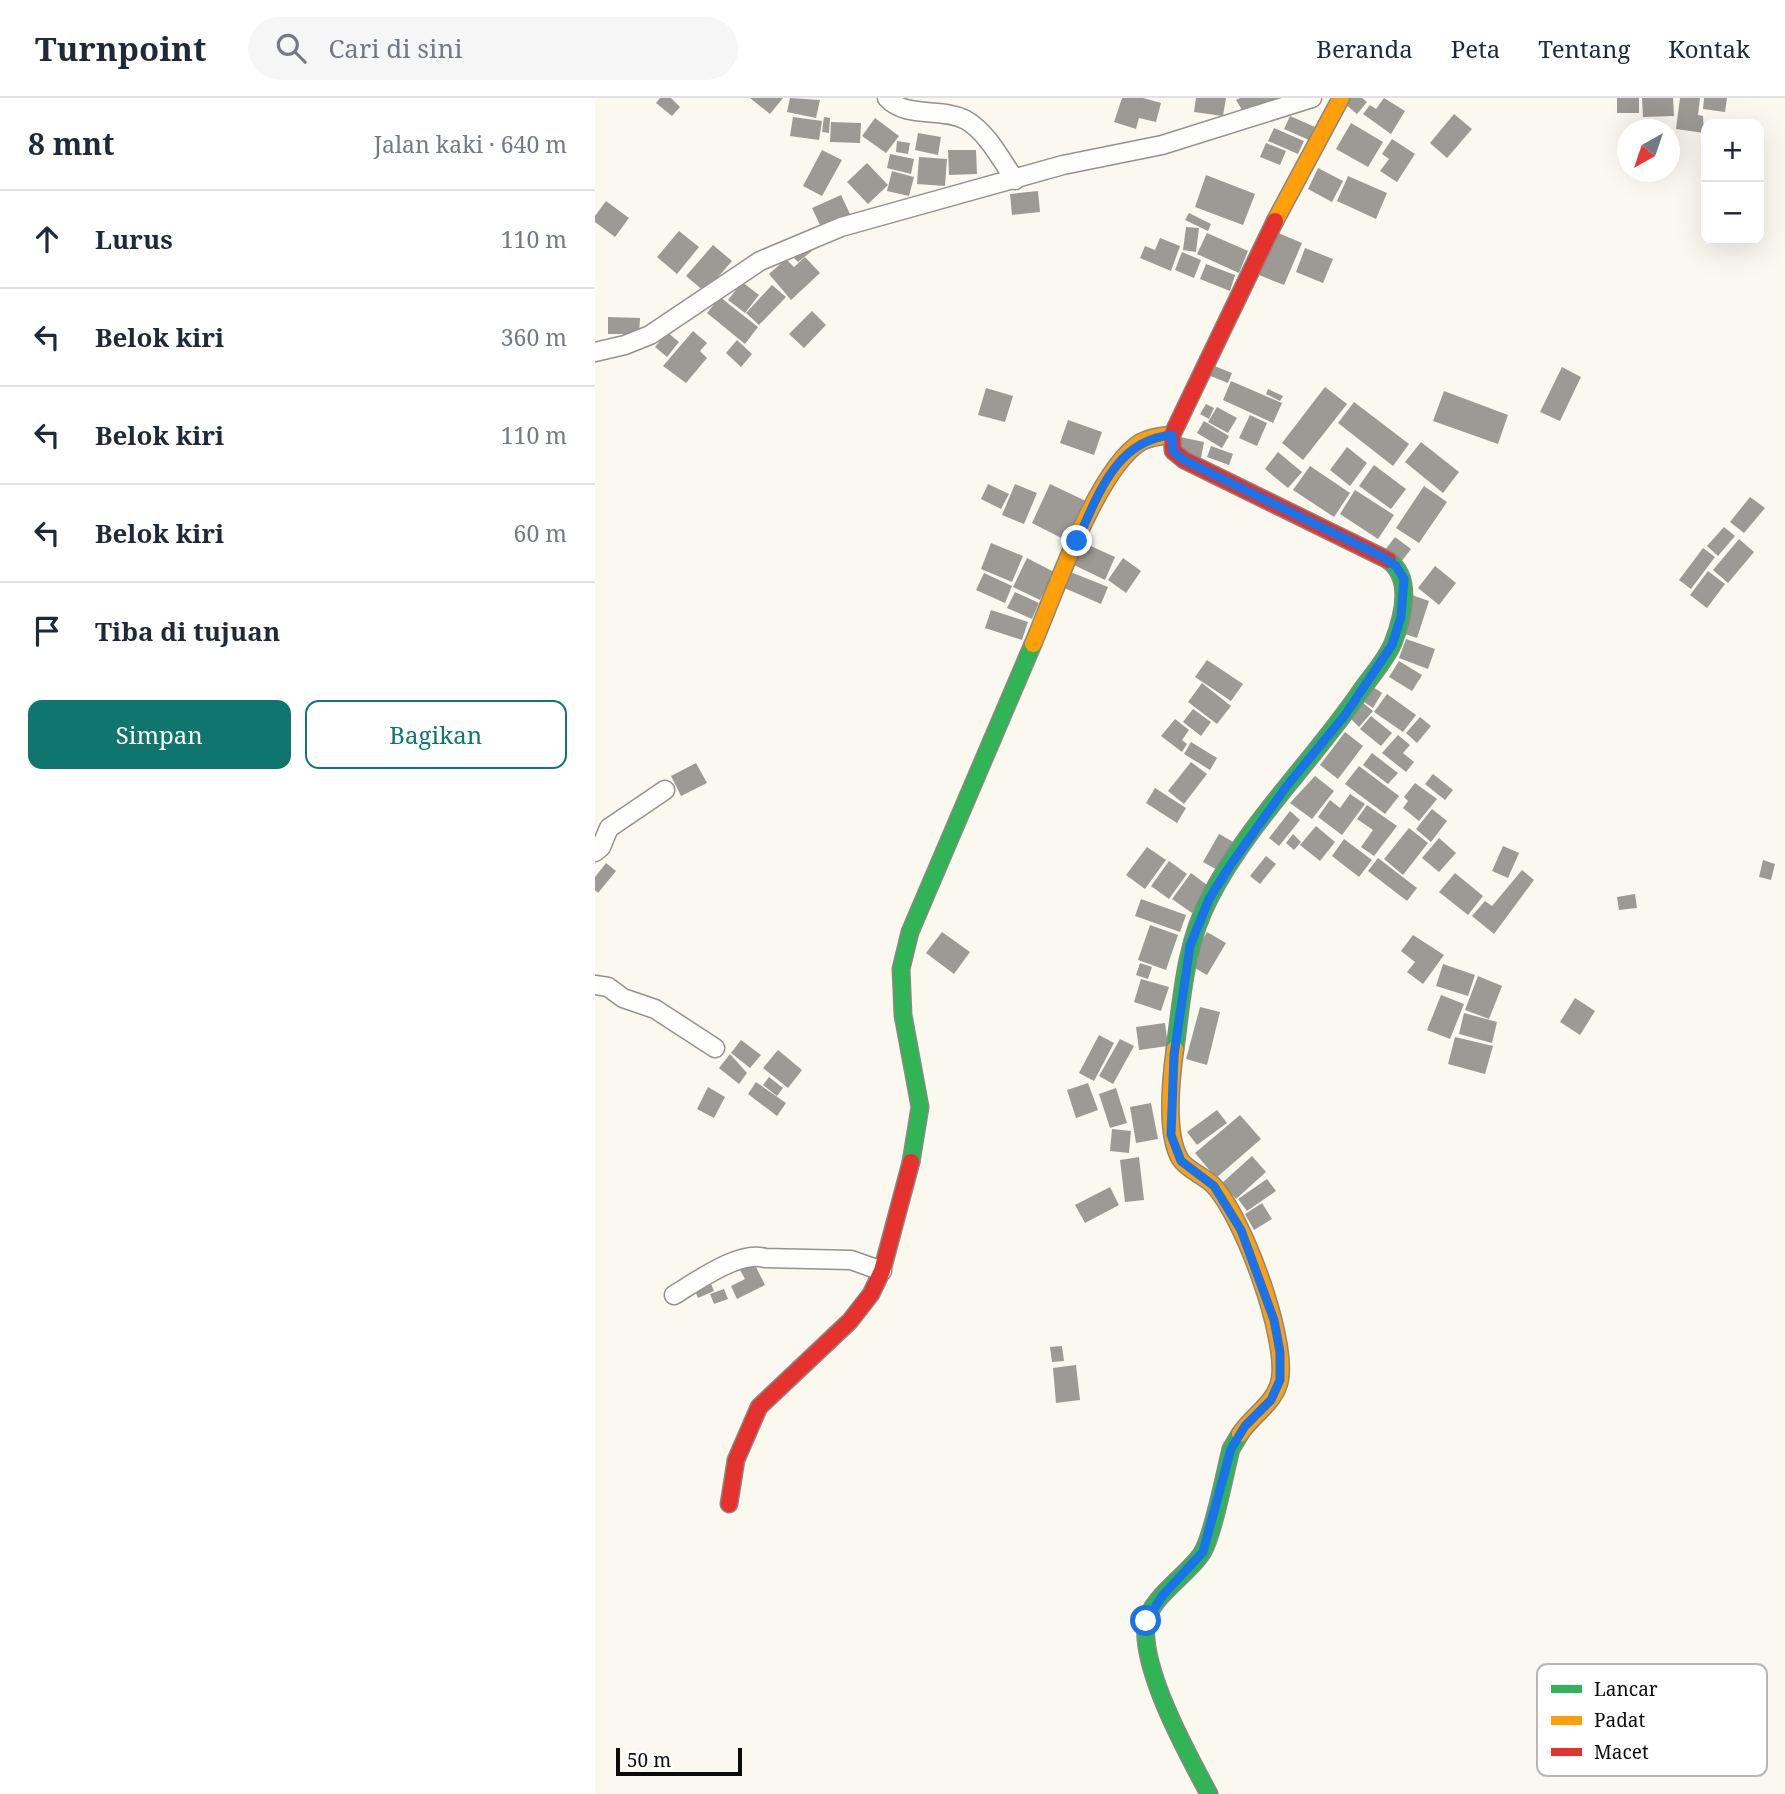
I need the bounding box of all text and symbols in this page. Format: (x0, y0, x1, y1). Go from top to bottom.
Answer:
search box (248, 17, 738, 80)
text: Turnpoint (35, 26, 206, 71)
icon: search (272, 29, 310, 67)
text: Cari di sini (328, 30, 462, 66)
text: Beranda (1316, 32, 1413, 65)
text: Peta (1451, 32, 1500, 65)
text: Tentang (1538, 32, 1630, 65)
text: Kontak (1668, 32, 1750, 65)
north arrow (1617, 119, 1680, 182)
map controls (1701, 119, 1764, 245)
button: + (1701, 119, 1764, 182)
text: 8 mnt (28, 123, 115, 164)
text: Jalan kaki · 640 m (374, 128, 567, 160)
button: − (1701, 182, 1764, 245)
icon: ahead (28, 220, 66, 258)
text: Lurus (95, 221, 173, 257)
text: 110 m (501, 223, 567, 255)
icon: left (28, 318, 66, 356)
text: Belok kiri (95, 319, 224, 355)
text: 360 m (501, 321, 567, 353)
icon: left (28, 416, 66, 454)
text: Belok kiri (95, 417, 224, 453)
text: 110 m (501, 419, 567, 451)
icon: left (28, 514, 66, 552)
text: Belok kiri (95, 515, 224, 551)
text: 60 m (514, 517, 567, 549)
route end (1061, 525, 1092, 556)
icon: arrive (28, 612, 66, 650)
text: Tiba di tujuan (95, 613, 280, 649)
button: Simpan (28, 700, 291, 769)
button: Bagikan (305, 700, 567, 769)
route start (1130, 1605, 1161, 1636)
legend (1537, 1664, 1767, 1776)
text: Lancar (1594, 1676, 1658, 1702)
text: Padat (1594, 1707, 1646, 1733)
text: Macet (1594, 1739, 1649, 1765)
scale bar (616, 1745, 742, 1777)
text: 50 m (627, 1747, 671, 1773)

